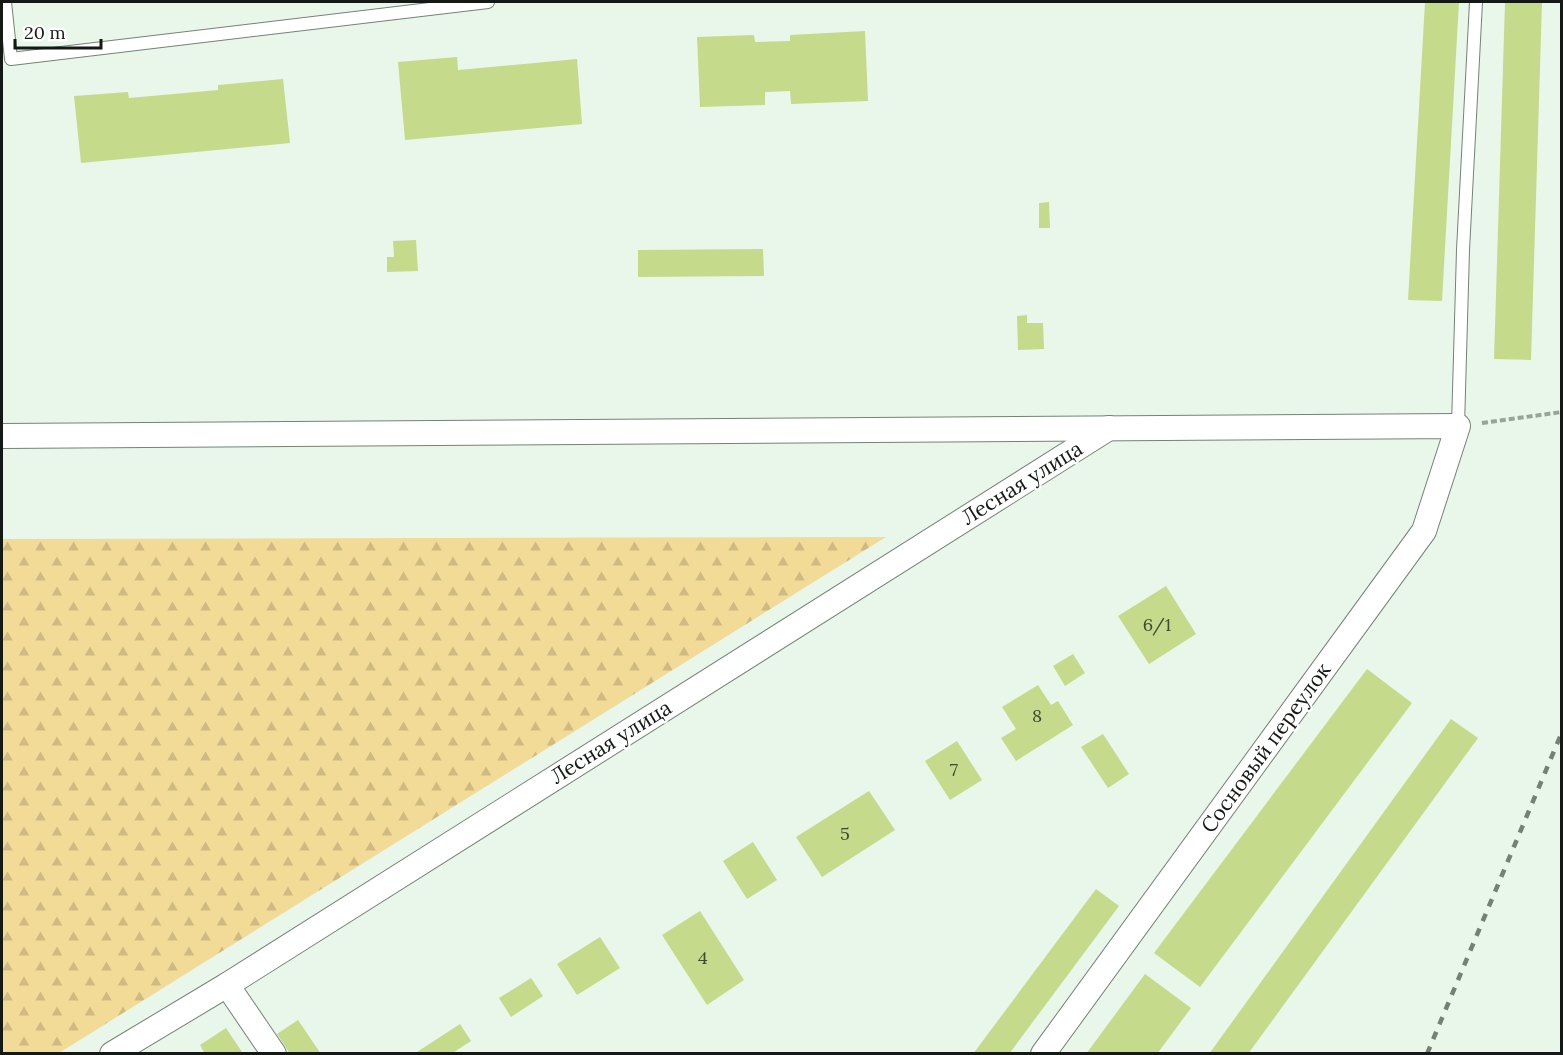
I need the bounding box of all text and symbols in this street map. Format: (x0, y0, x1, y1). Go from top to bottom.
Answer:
scale bar (15, 12, 100, 50)
text: 20 m (24, 21, 66, 44)
street label: Лесная улица (956, 434, 1088, 531)
house number: 6/1 (1143, 613, 1171, 636)
street label: Сосновый переулок (1195, 657, 1337, 838)
street label: Лесная улица (545, 693, 677, 790)
house number: 8 (1032, 704, 1042, 727)
house number: 7 (950, 758, 958, 781)
house number: 5 (840, 822, 850, 845)
house number: 4 (698, 946, 708, 969)

